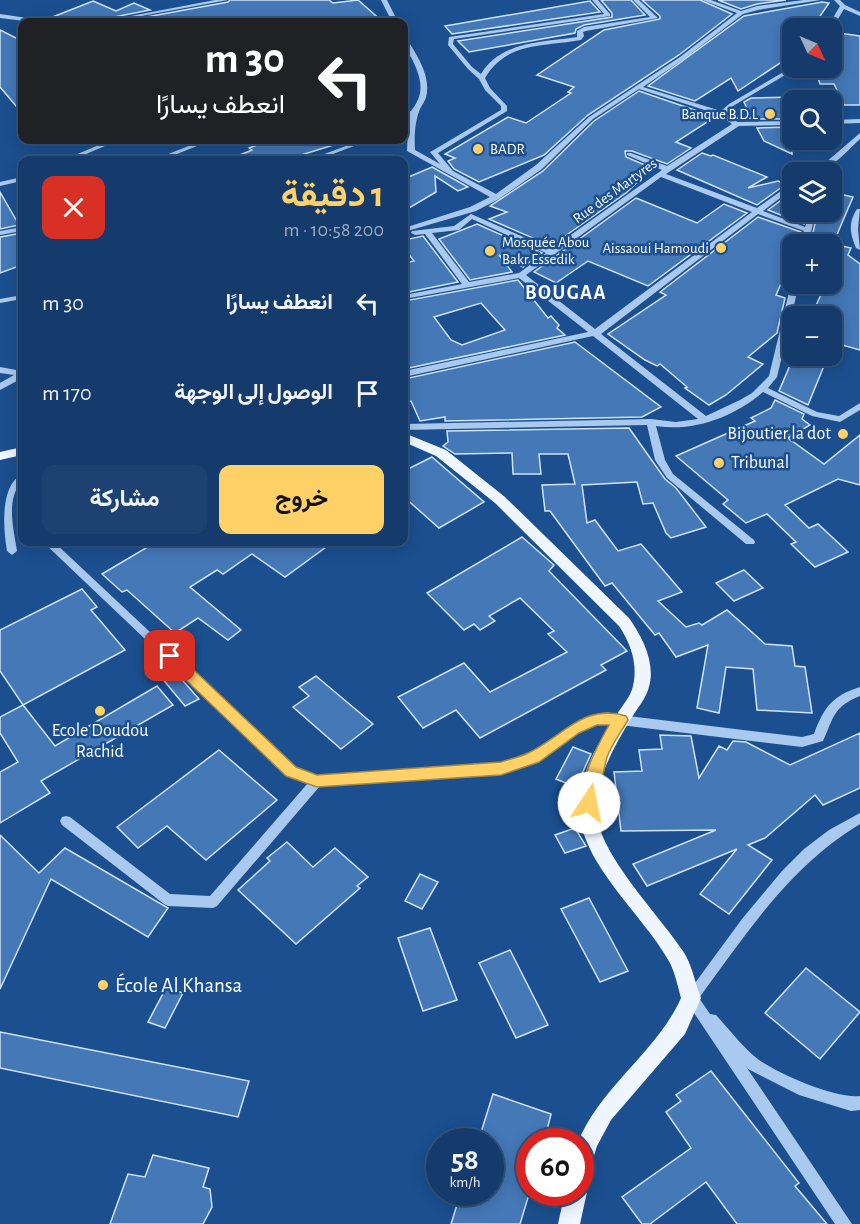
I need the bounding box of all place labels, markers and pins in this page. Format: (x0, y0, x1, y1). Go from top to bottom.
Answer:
place label: Banque B.D.L (681, 107, 759, 122)
marker: Banque B.D.L (763, 107, 777, 121)
marker: BADR (471, 142, 485, 156)
place label: BADR (490, 142, 525, 157)
place label: Mosquée Abou Bakr Essedik (502, 235, 590, 267)
place label: Aissaoui Hamoudi (602, 241, 709, 256)
marker: Aissaoui Hamoudi (714, 241, 728, 255)
marker: Mosquée Abou Bakr Essedik (483, 244, 497, 258)
place label: Bijoutier la dot (727, 425, 831, 443)
marker: Bijoutier la dot (836, 427, 850, 441)
place label: Tribunal (731, 454, 789, 472)
marker: Tribunal (712, 456, 726, 470)
pin (144, 630, 195, 681)
marker: Ecole Doudou Rachid (93, 704, 107, 718)
place label: Ecole Doudou Rachid (52, 722, 148, 761)
place label: École Al Khansa (115, 973, 243, 996)
marker: École Al Khansa (96, 978, 110, 992)

